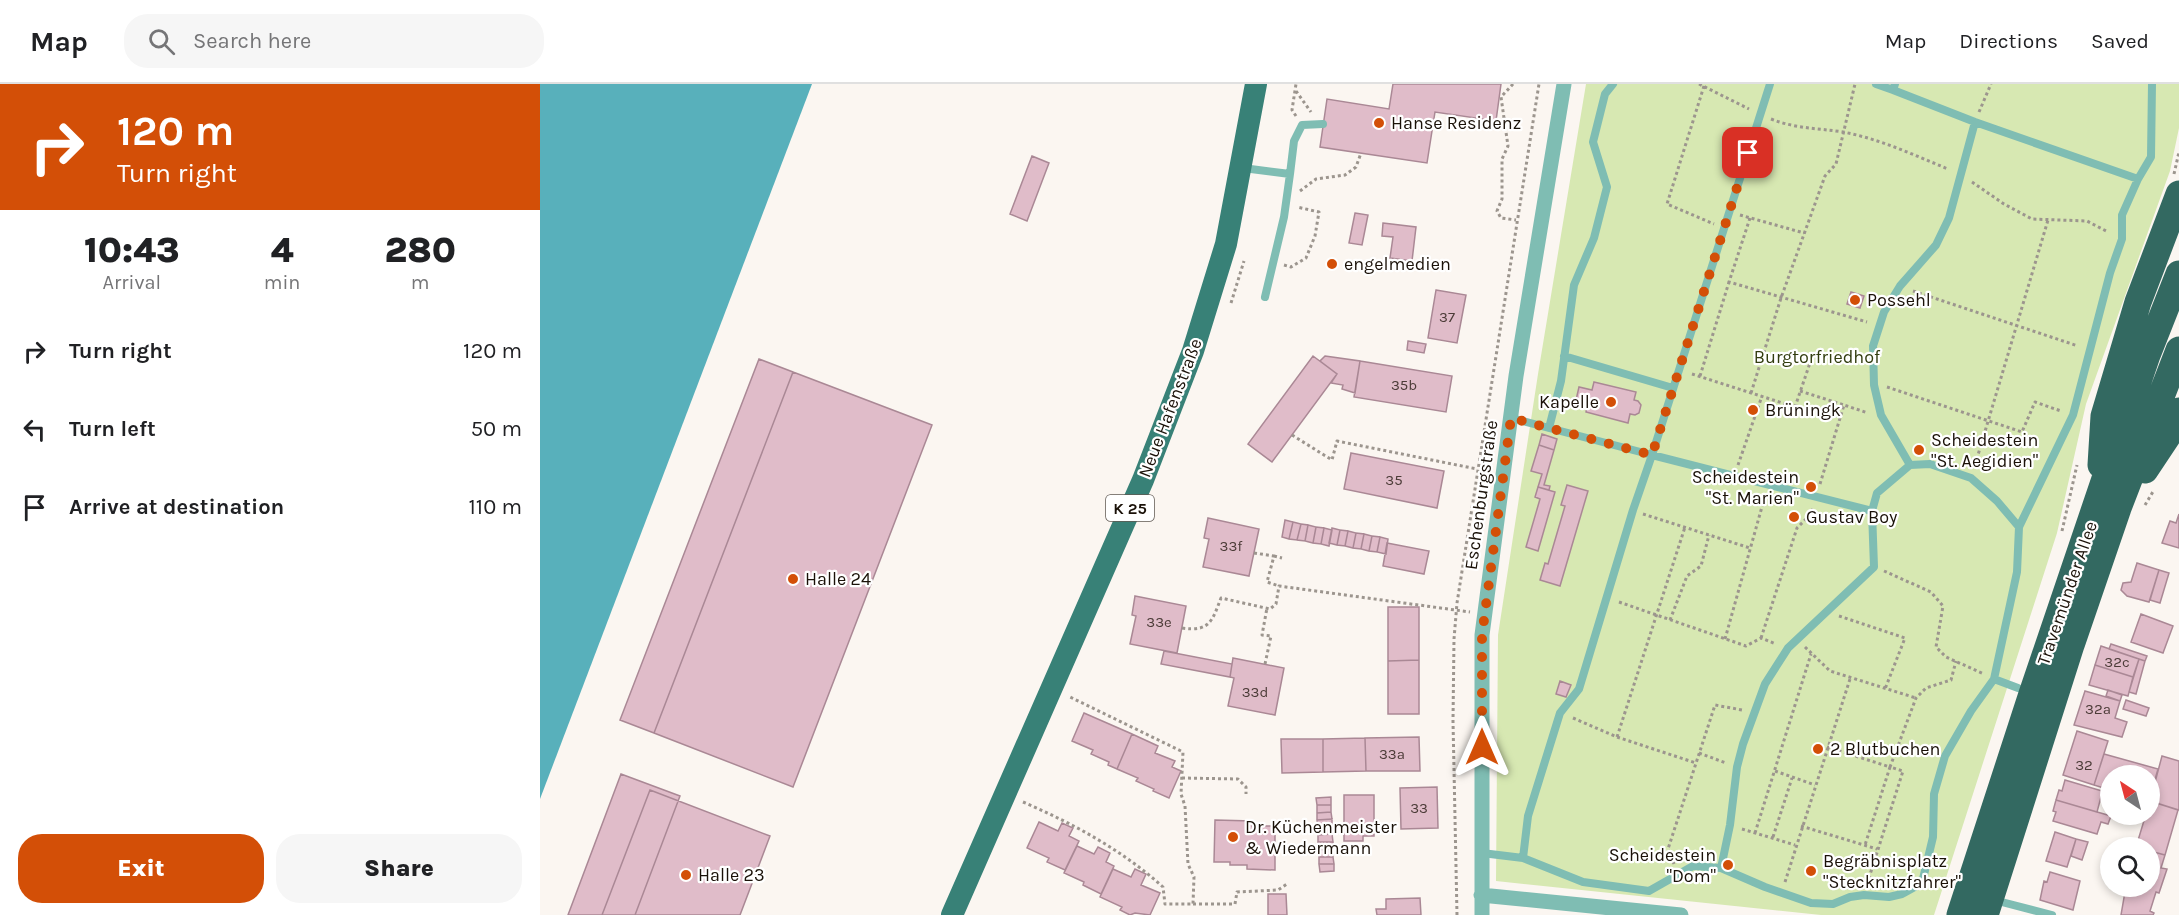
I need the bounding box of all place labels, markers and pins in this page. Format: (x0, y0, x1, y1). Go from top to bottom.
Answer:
place label: Hanse Residenz (1391, 112, 1521, 134)
marker: Hanse Residenz (1372, 116, 1386, 130)
pin (1722, 127, 1773, 178)
place label: engelmedien (1344, 253, 1451, 275)
marker: engelmedien (1325, 257, 1339, 271)
place label: Possehl (1867, 289, 1931, 311)
marker: Possehl (1848, 293, 1862, 307)
place label: Kapelle (1539, 391, 1599, 413)
marker: Kapelle (1604, 395, 1618, 409)
place label: Brüningk (1765, 399, 1841, 421)
marker: Brüningk (1746, 403, 1760, 417)
place label: Scheidestein "St. Aegidien" (1931, 429, 2038, 472)
marker: Scheidestein "St. Aegidien" (1912, 443, 1926, 457)
place label: Scheidestein "St. Marien" (1692, 466, 1799, 509)
marker: Scheidestein "St. Marien" (1804, 480, 1818, 494)
place label: Gustav Boy (1806, 506, 1898, 528)
marker: Gustav Boy (1787, 510, 1801, 524)
place label: Halle 24 (805, 568, 871, 590)
marker: Halle 24 (786, 572, 800, 586)
place label: 2 Blutbuchen (1830, 738, 1940, 760)
marker: 2 Blutbuchen (1811, 742, 1825, 756)
place label: Dr. Küchenmeister & Wiedermann (1245, 816, 1397, 859)
marker: Dr. Küchenmeister & Wiedermann (1226, 830, 1240, 844)
place label: Scheidestein "Dom" (1609, 844, 1716, 887)
place label: Begräbnisplatz "Stecknitzfahrer" (1823, 850, 1961, 893)
marker: Scheidestein "Dom" (1721, 858, 1735, 872)
place label: Halle 23 (698, 864, 765, 886)
marker: Begräbnisplatz "Stecknitzfahrer" (1804, 864, 1818, 878)
marker: Halle 23 (679, 868, 693, 882)

